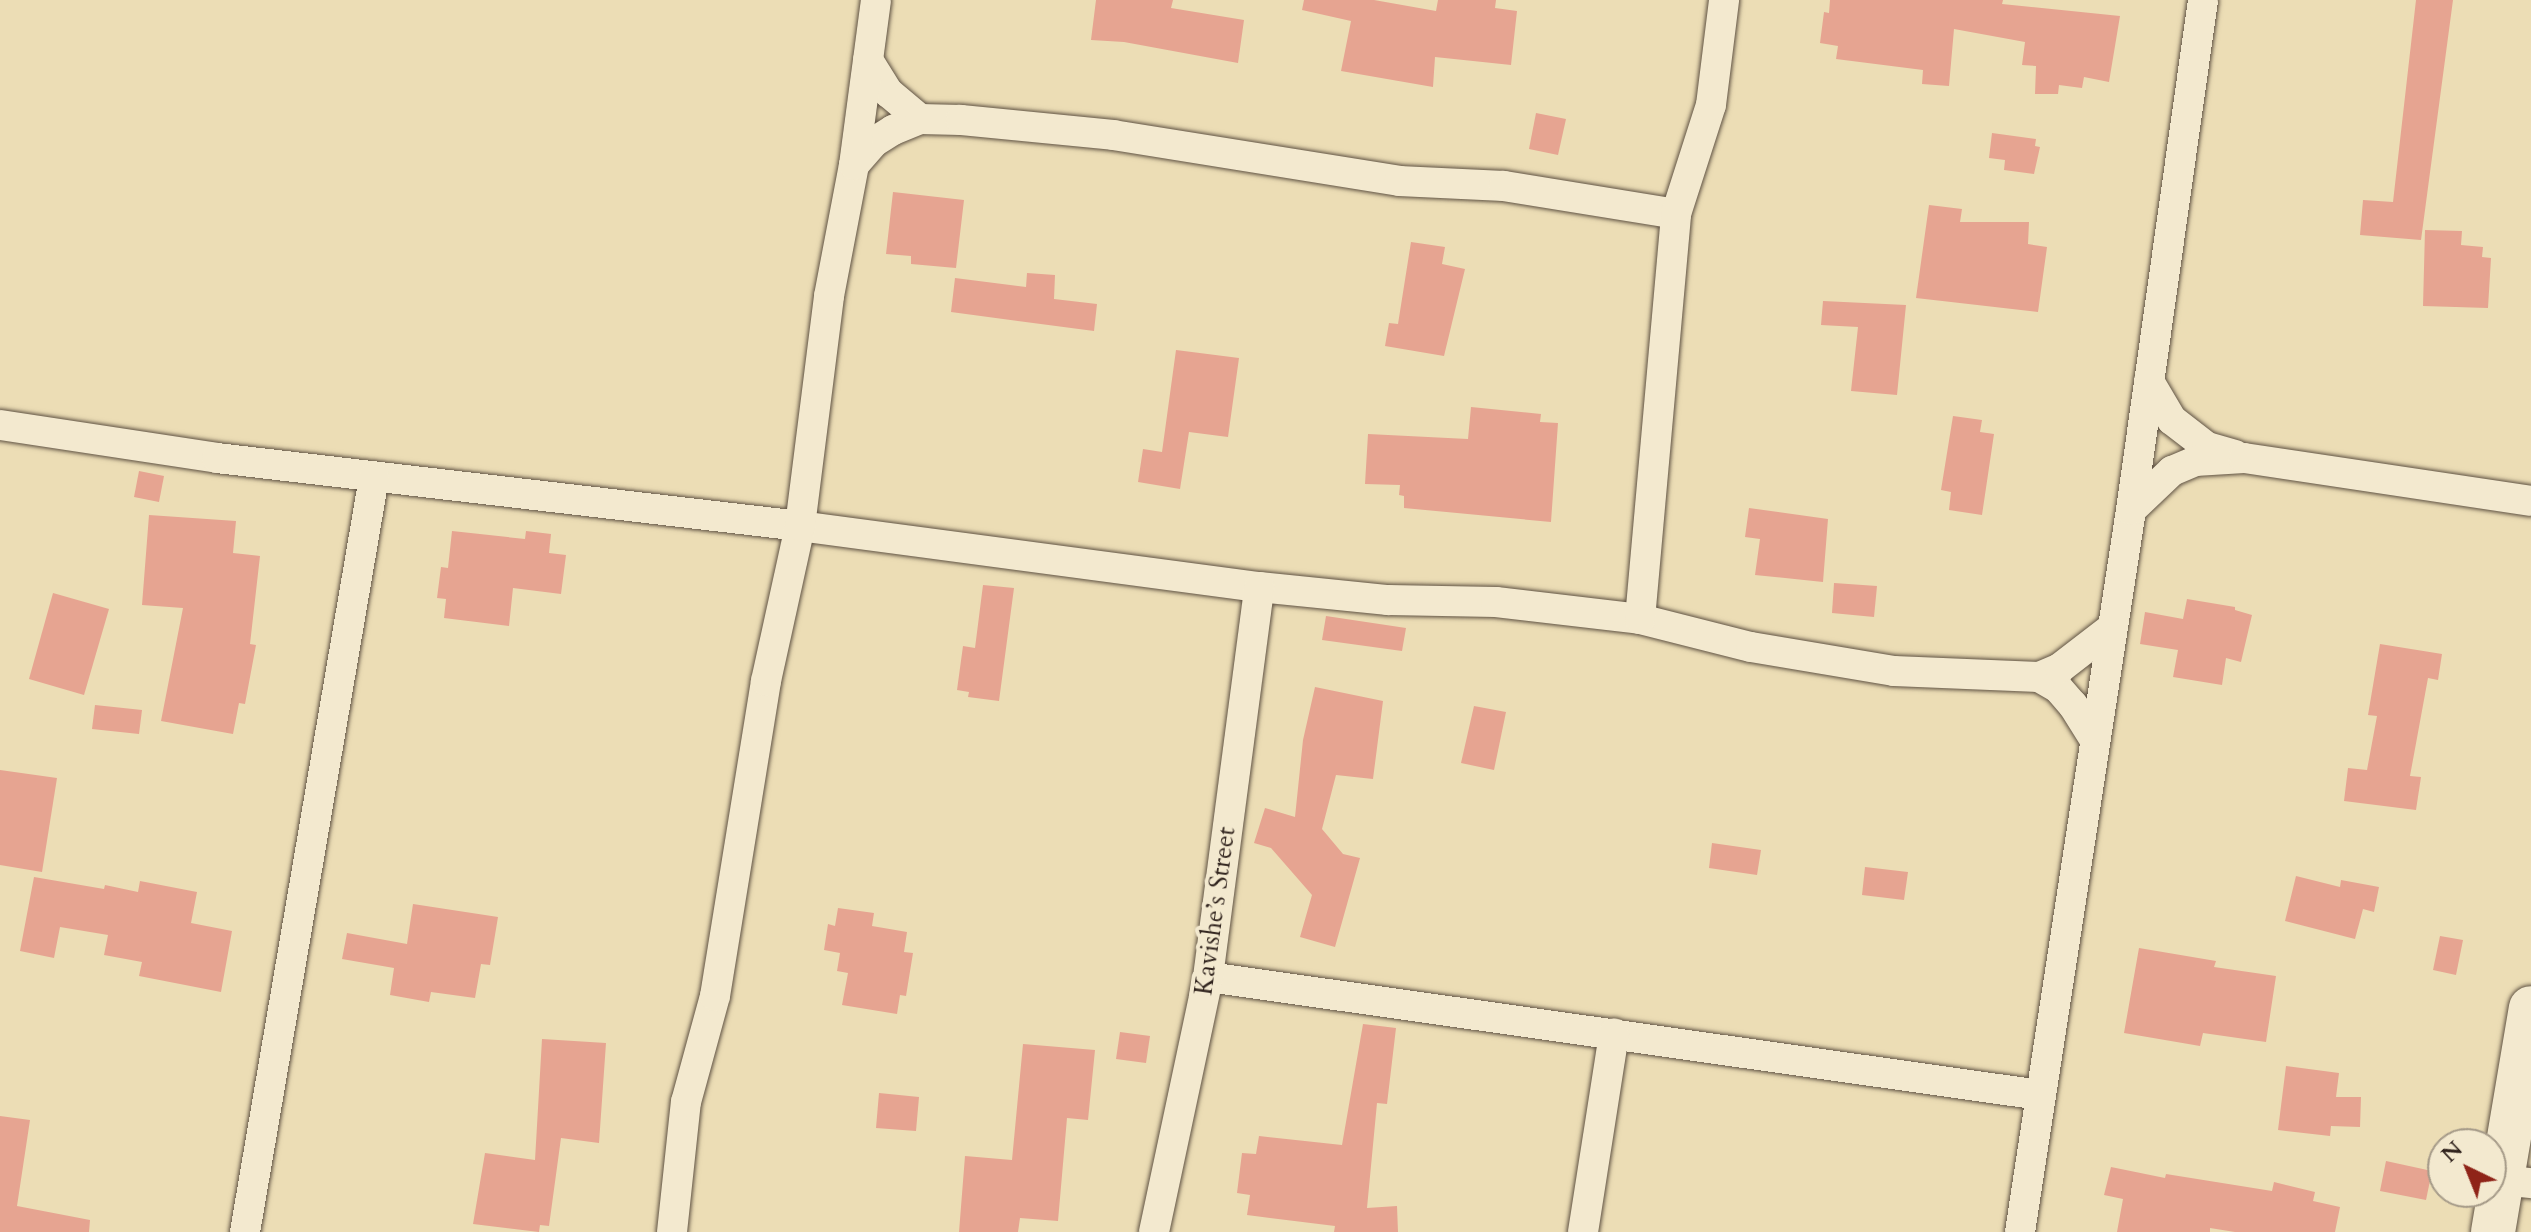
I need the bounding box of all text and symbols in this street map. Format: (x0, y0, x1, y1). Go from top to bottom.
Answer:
street label: Kavishe’s Street (1188, 825, 1242, 997)
north arrow (2427, 1128, 2507, 1208)
text: N (2435, 1134, 2469, 1169)

